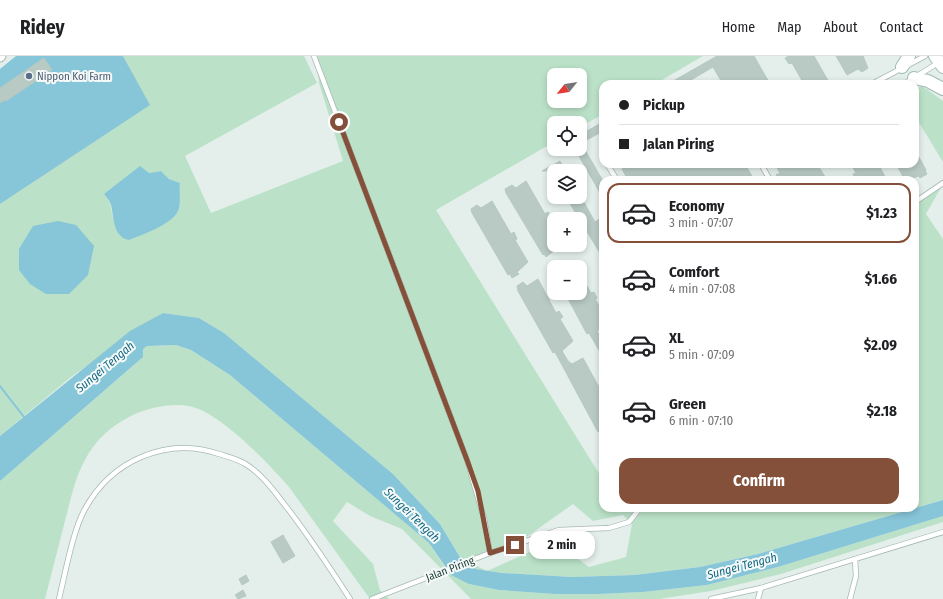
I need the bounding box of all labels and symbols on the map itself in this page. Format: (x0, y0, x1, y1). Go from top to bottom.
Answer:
north arrow (547, 68, 587, 108)
place label: Nippon Koi Farm (37, 70, 111, 83)
marker: Nippon Koi Farm (24, 71, 34, 81)
route start (330, 113, 348, 131)
water label: Sungei Tengah (72, 339, 137, 396)
water label: Sungei Tengah (381, 484, 443, 545)
callout: 2 min (529, 531, 595, 559)
route end (506, 536, 524, 554)
water label: Sungei Tengah (705, 550, 778, 582)
street label: Jalan Piring (424, 553, 477, 584)

